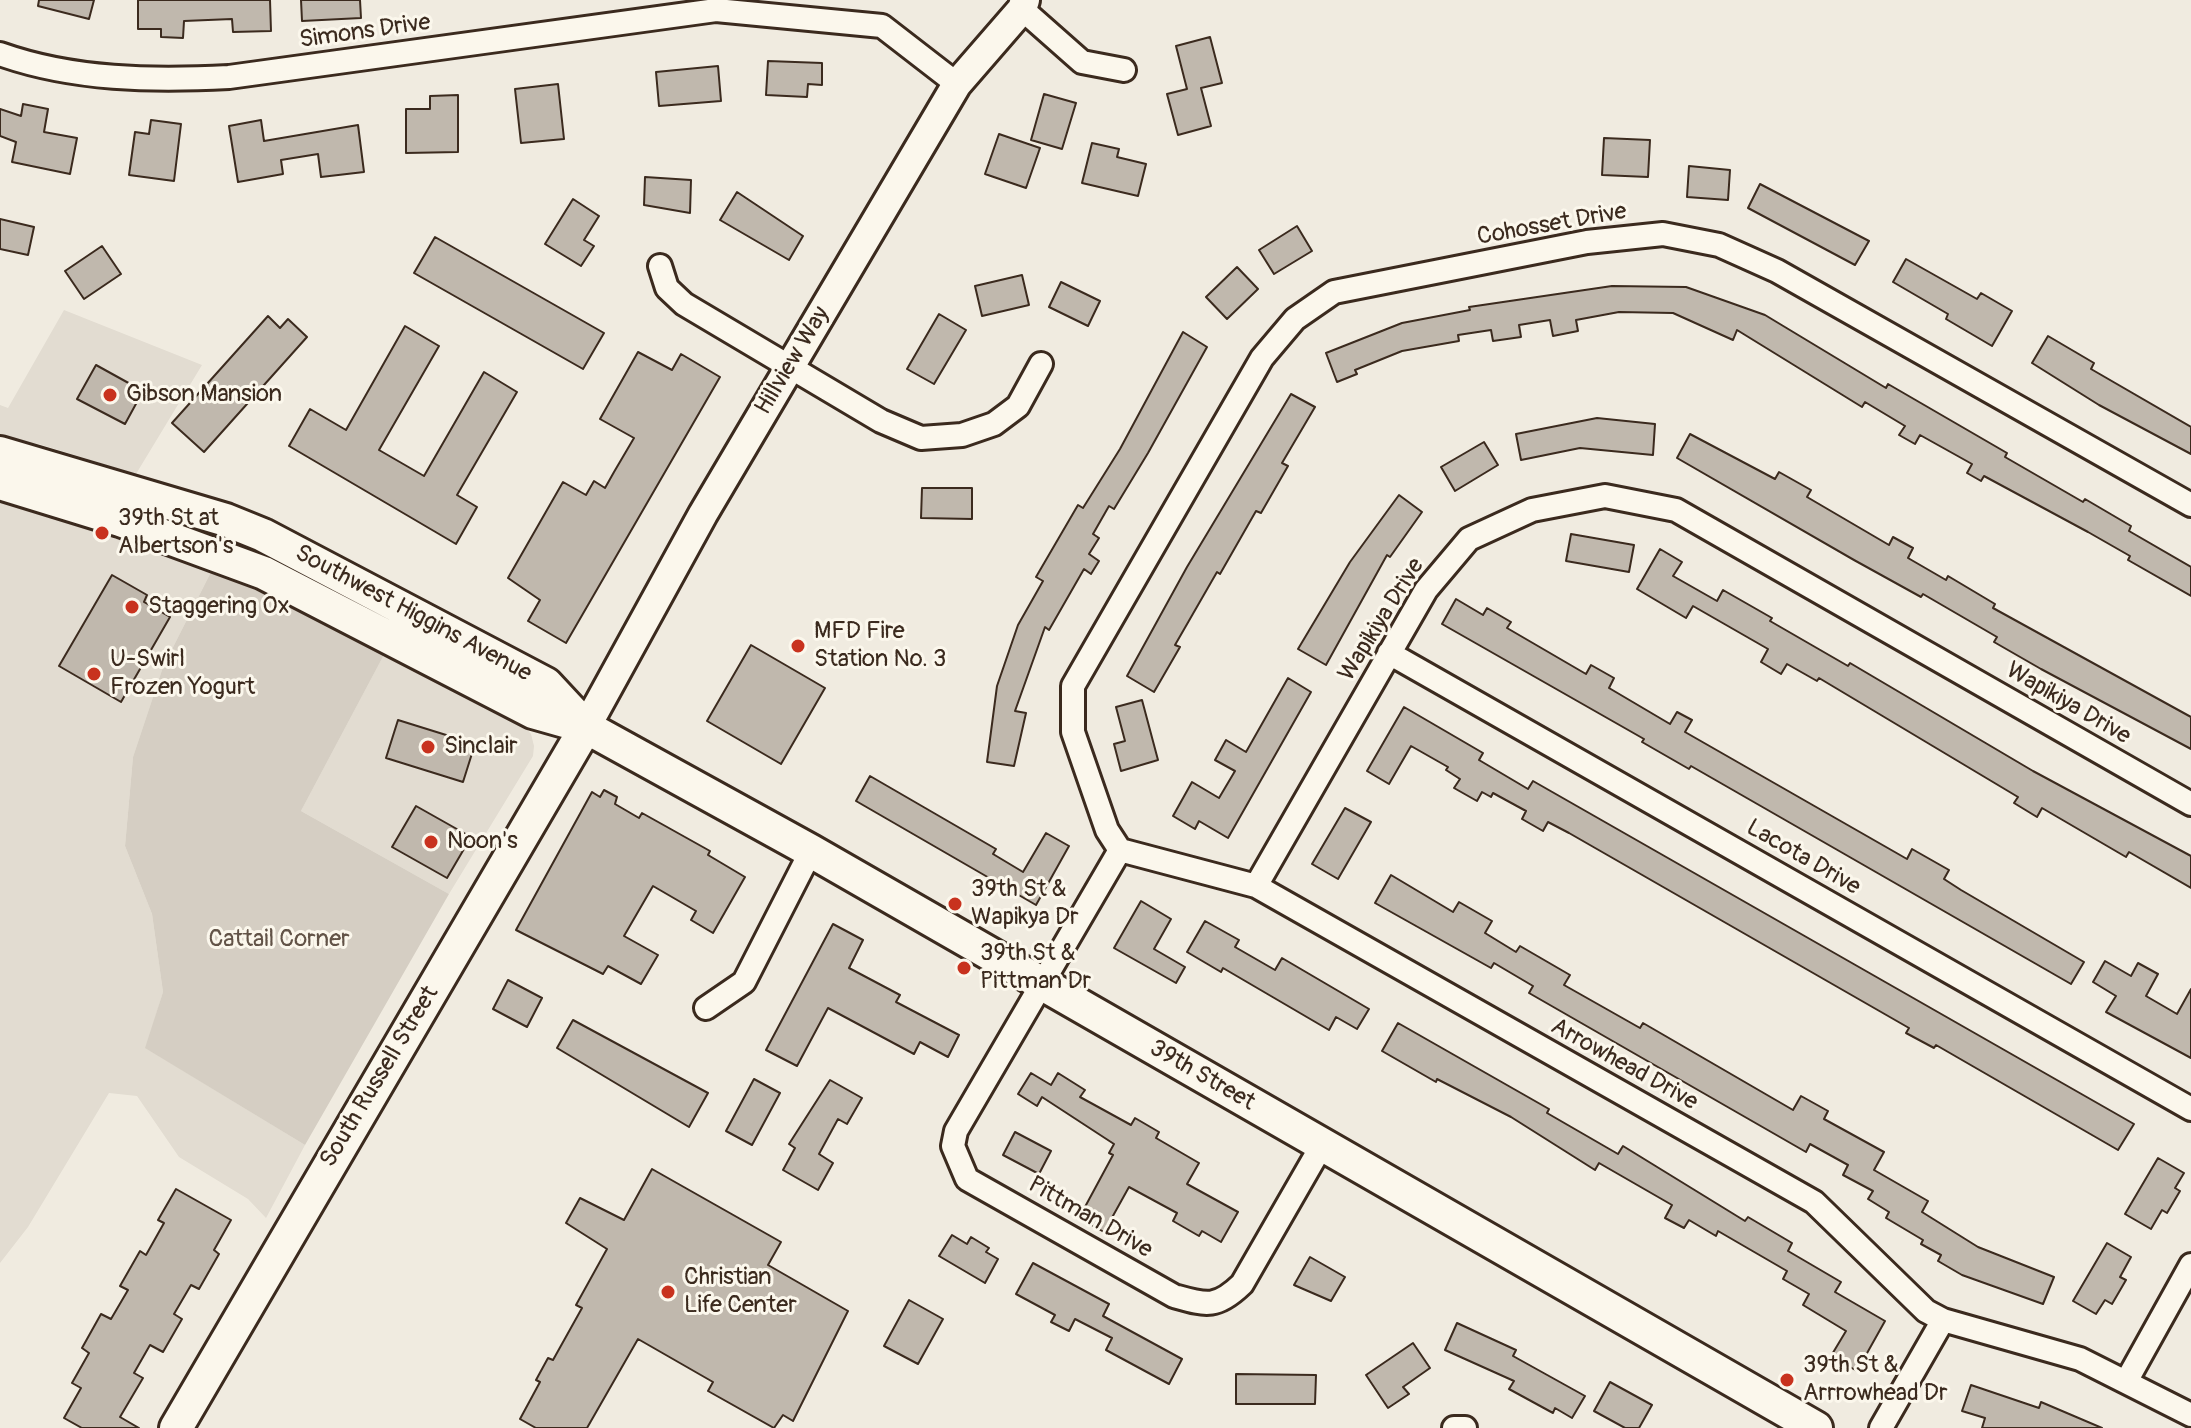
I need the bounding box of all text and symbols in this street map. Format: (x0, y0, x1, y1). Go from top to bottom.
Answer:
street label: Simons Drive (298, 9, 432, 55)
street label: Cohosset Drive (1475, 198, 1629, 252)
street label: Hillview Way (749, 302, 837, 420)
place label: Gibson Mansion (126, 381, 282, 409)
marker: Gibson Mansion (101, 386, 119, 404)
place label: 39th St at Albertson's (118, 505, 234, 561)
marker: 39th St at Albertson's (93, 524, 111, 542)
street label: Southwest Higgins Avenue (290, 539, 536, 689)
street label: Wapikiya Drive (1333, 553, 1431, 687)
place label: Staggering Ox (148, 593, 290, 621)
marker: Staggering Ox (123, 598, 141, 616)
place label: MFD Fire Station No. 3 (814, 618, 946, 674)
marker: MFD Fire Station No. 3 (789, 637, 807, 655)
place label: U-Swirl Frozen Yogurt (110, 646, 255, 702)
street label: Wapikiya Drive (2000, 657, 2136, 751)
marker: U-Swirl Frozen Yogurt (85, 665, 103, 683)
place label: Sinclair (444, 733, 518, 761)
marker: Sinclair (419, 738, 437, 756)
street label: Lacota Drive (1741, 814, 1865, 902)
place label: Noon's (447, 828, 518, 856)
marker: Noon's (422, 833, 440, 851)
place label: 39th St & Wapikya Dr (971, 876, 1078, 932)
marker: 39th St & Wapikya Dr (946, 895, 964, 913)
park label: Cattail Corner (208, 926, 350, 954)
place label: 39th St & Pittman Dr (980, 940, 1091, 996)
marker: 39th St & Pittman Dr (955, 959, 973, 977)
street label: South Russell Street (315, 981, 445, 1173)
street label: Arrowhead Drive (1546, 1013, 1702, 1117)
street label: 39th Street (1144, 1034, 1260, 1118)
street label: Pittman Drive (1023, 1171, 1157, 1265)
place label: Christian Life Center (684, 1264, 797, 1320)
marker: Christian Life Center (659, 1283, 677, 1301)
place label: 39th St & Arrrowhead Dr (1803, 1352, 1947, 1408)
marker: 39th St & Arrrowhead Dr (1778, 1371, 1796, 1389)

